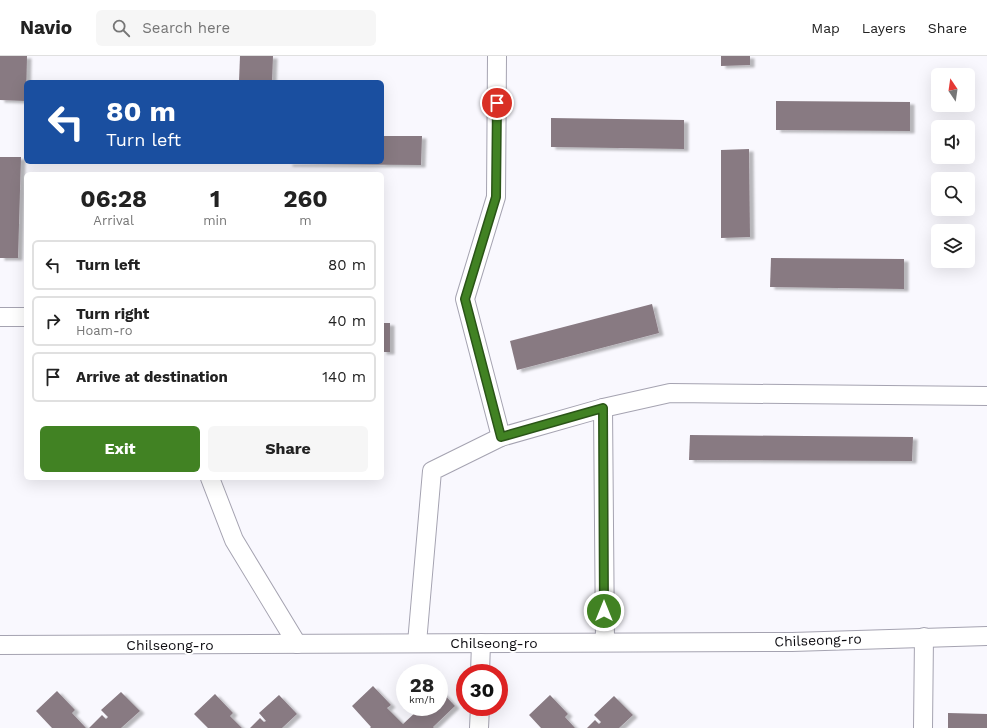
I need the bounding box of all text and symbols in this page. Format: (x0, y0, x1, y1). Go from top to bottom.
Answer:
search box (96, 10, 376, 46)
text: Navio (20, 16, 72, 39)
icon: search (110, 17, 132, 39)
text: Search here (142, 19, 230, 37)
text: Map (811, 20, 840, 36)
text: Layers (862, 20, 906, 36)
text: Share (928, 20, 967, 36)
north arrow (931, 68, 975, 112)
map controls (931, 68, 975, 268)
pin (480, 86, 514, 120)
icon: arrive (486, 92, 508, 114)
text: 80 m (106, 95, 176, 128)
icon: left (40, 96, 92, 148)
button: sound (931, 120, 975, 164)
text: Turn left (106, 129, 181, 150)
button: search (931, 172, 975, 216)
text: 06:28 (80, 185, 147, 213)
text: 1 (210, 185, 220, 213)
text: 260 (283, 185, 328, 213)
text: Arrival (93, 213, 134, 228)
text: min (203, 213, 227, 228)
text: m (299, 213, 312, 228)
button: layers (931, 224, 975, 268)
icon: left (42, 254, 64, 276)
text: Turn left (76, 256, 140, 274)
text: 80 m (328, 256, 366, 274)
text: Turn right (76, 305, 149, 323)
icon: right (42, 310, 64, 332)
text: 40 m (328, 312, 366, 330)
text: Hoam-ro (76, 323, 133, 338)
icon: arrive (42, 366, 64, 388)
text: Arrive at destination (76, 368, 228, 386)
text: 140 m (322, 368, 366, 386)
button: Exit (40, 426, 200, 472)
button: Share (208, 426, 368, 472)
position arrow (583, 590, 625, 632)
street label: Chilseong-ro (774, 630, 862, 650)
street label: Chilseong-ro (450, 635, 538, 651)
street label: Chilseong-ro (126, 637, 214, 653)
speed limit sign: 30 (456, 664, 508, 716)
text: 28 (410, 673, 434, 697)
text: km/h (409, 694, 435, 705)

